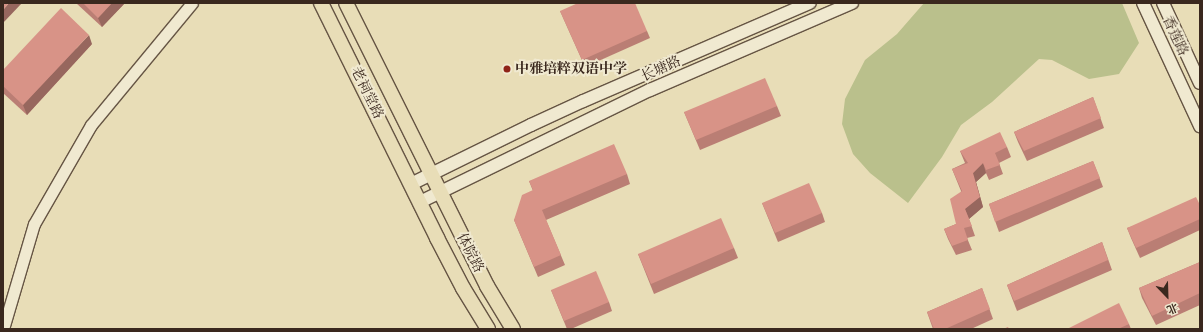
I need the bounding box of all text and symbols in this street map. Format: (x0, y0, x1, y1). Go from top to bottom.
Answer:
street label: 香莲路 (1159, 13, 1191, 59)
street label: 长塘路 (638, 53, 684, 85)
place label: 中雅培粹双语中学 (515, 61, 627, 77)
street label: 老祠堂路 (347, 64, 387, 122)
marker: 中雅培粹双语中学 (502, 64, 512, 74)
street label: 体院路 (453, 230, 487, 276)
north arrow (1147, 276, 1187, 316)
text: 北 (1165, 300, 1179, 315)

